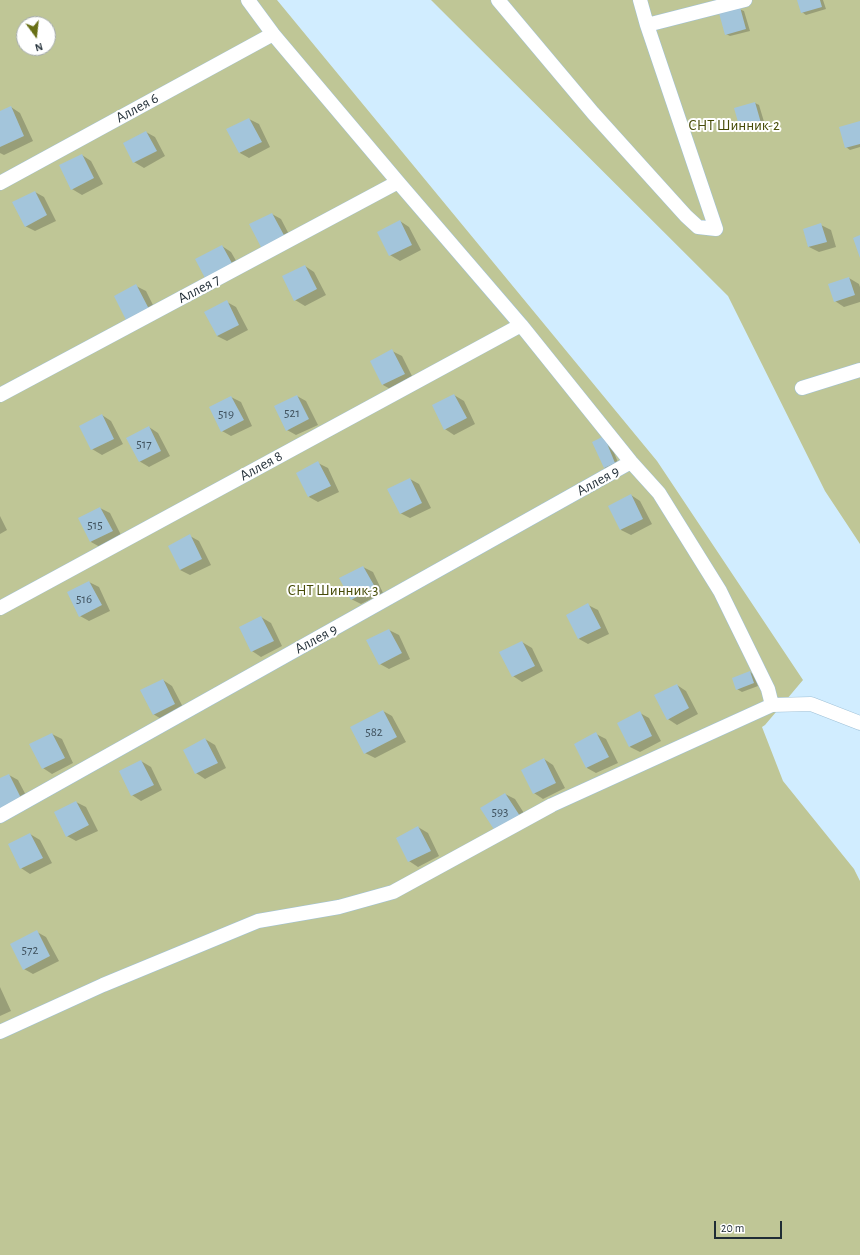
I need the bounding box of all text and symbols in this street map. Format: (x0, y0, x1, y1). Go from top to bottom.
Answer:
north arrow (16, 16, 56, 56)
text: N (34, 41, 44, 53)
street label: Аллея 6 (112, 89, 162, 127)
park label: СНТ Шинник-2 (688, 116, 780, 134)
street label: Аллея 7 (175, 270, 223, 308)
house number: 521 (284, 405, 300, 421)
house number: 519 (218, 406, 234, 422)
house number: 517 (136, 436, 152, 452)
street label: Аллея 8 (236, 447, 286, 485)
street label: Аллея 9 (573, 462, 623, 500)
house number: 515 (87, 517, 103, 533)
park label: СНТ Шинник-3 (288, 581, 378, 599)
house number: 516 (76, 591, 92, 607)
street label: Аллея 9 (291, 620, 341, 658)
house number: 582 (365, 724, 383, 740)
house number: 593 (492, 804, 508, 820)
house number: 572 (22, 942, 38, 958)
scale bar (716, 1213, 784, 1239)
text: 20 m (721, 1222, 744, 1234)

